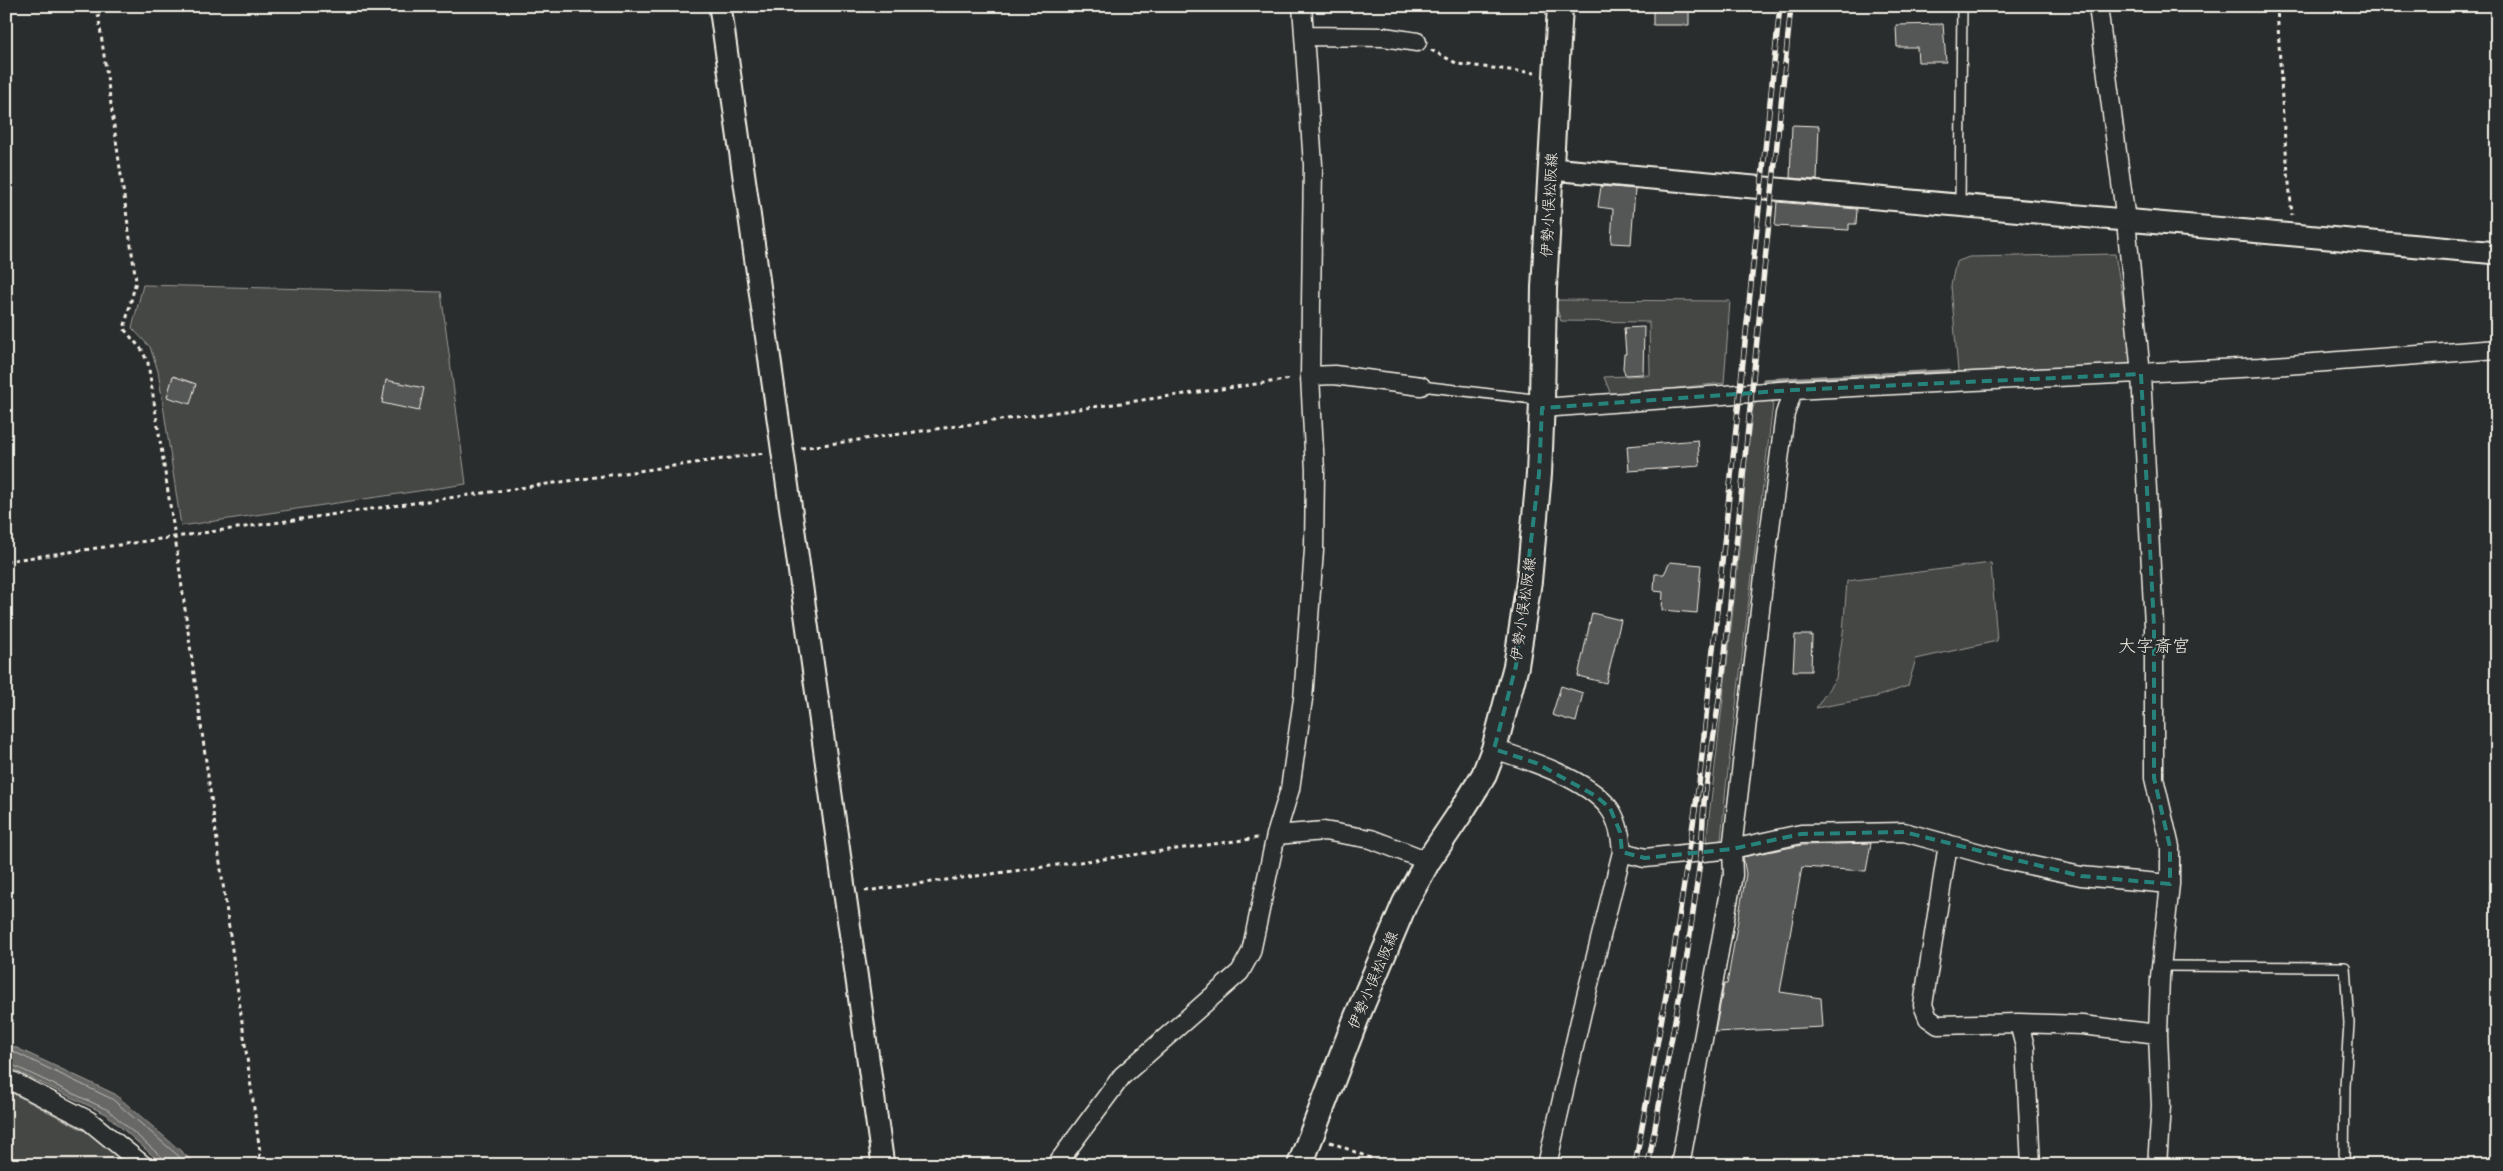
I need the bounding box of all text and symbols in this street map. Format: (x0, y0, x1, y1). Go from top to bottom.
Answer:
street label: 伊勢小俣松阪線 (1533, 152, 1562, 258)
street label: 伊勢小俣松阪線 (1503, 555, 1540, 662)
district label: 大字斎宮 (2118, 631, 2190, 658)
street label: 伊勢小俣松阪線 (1341, 927, 1403, 1032)

